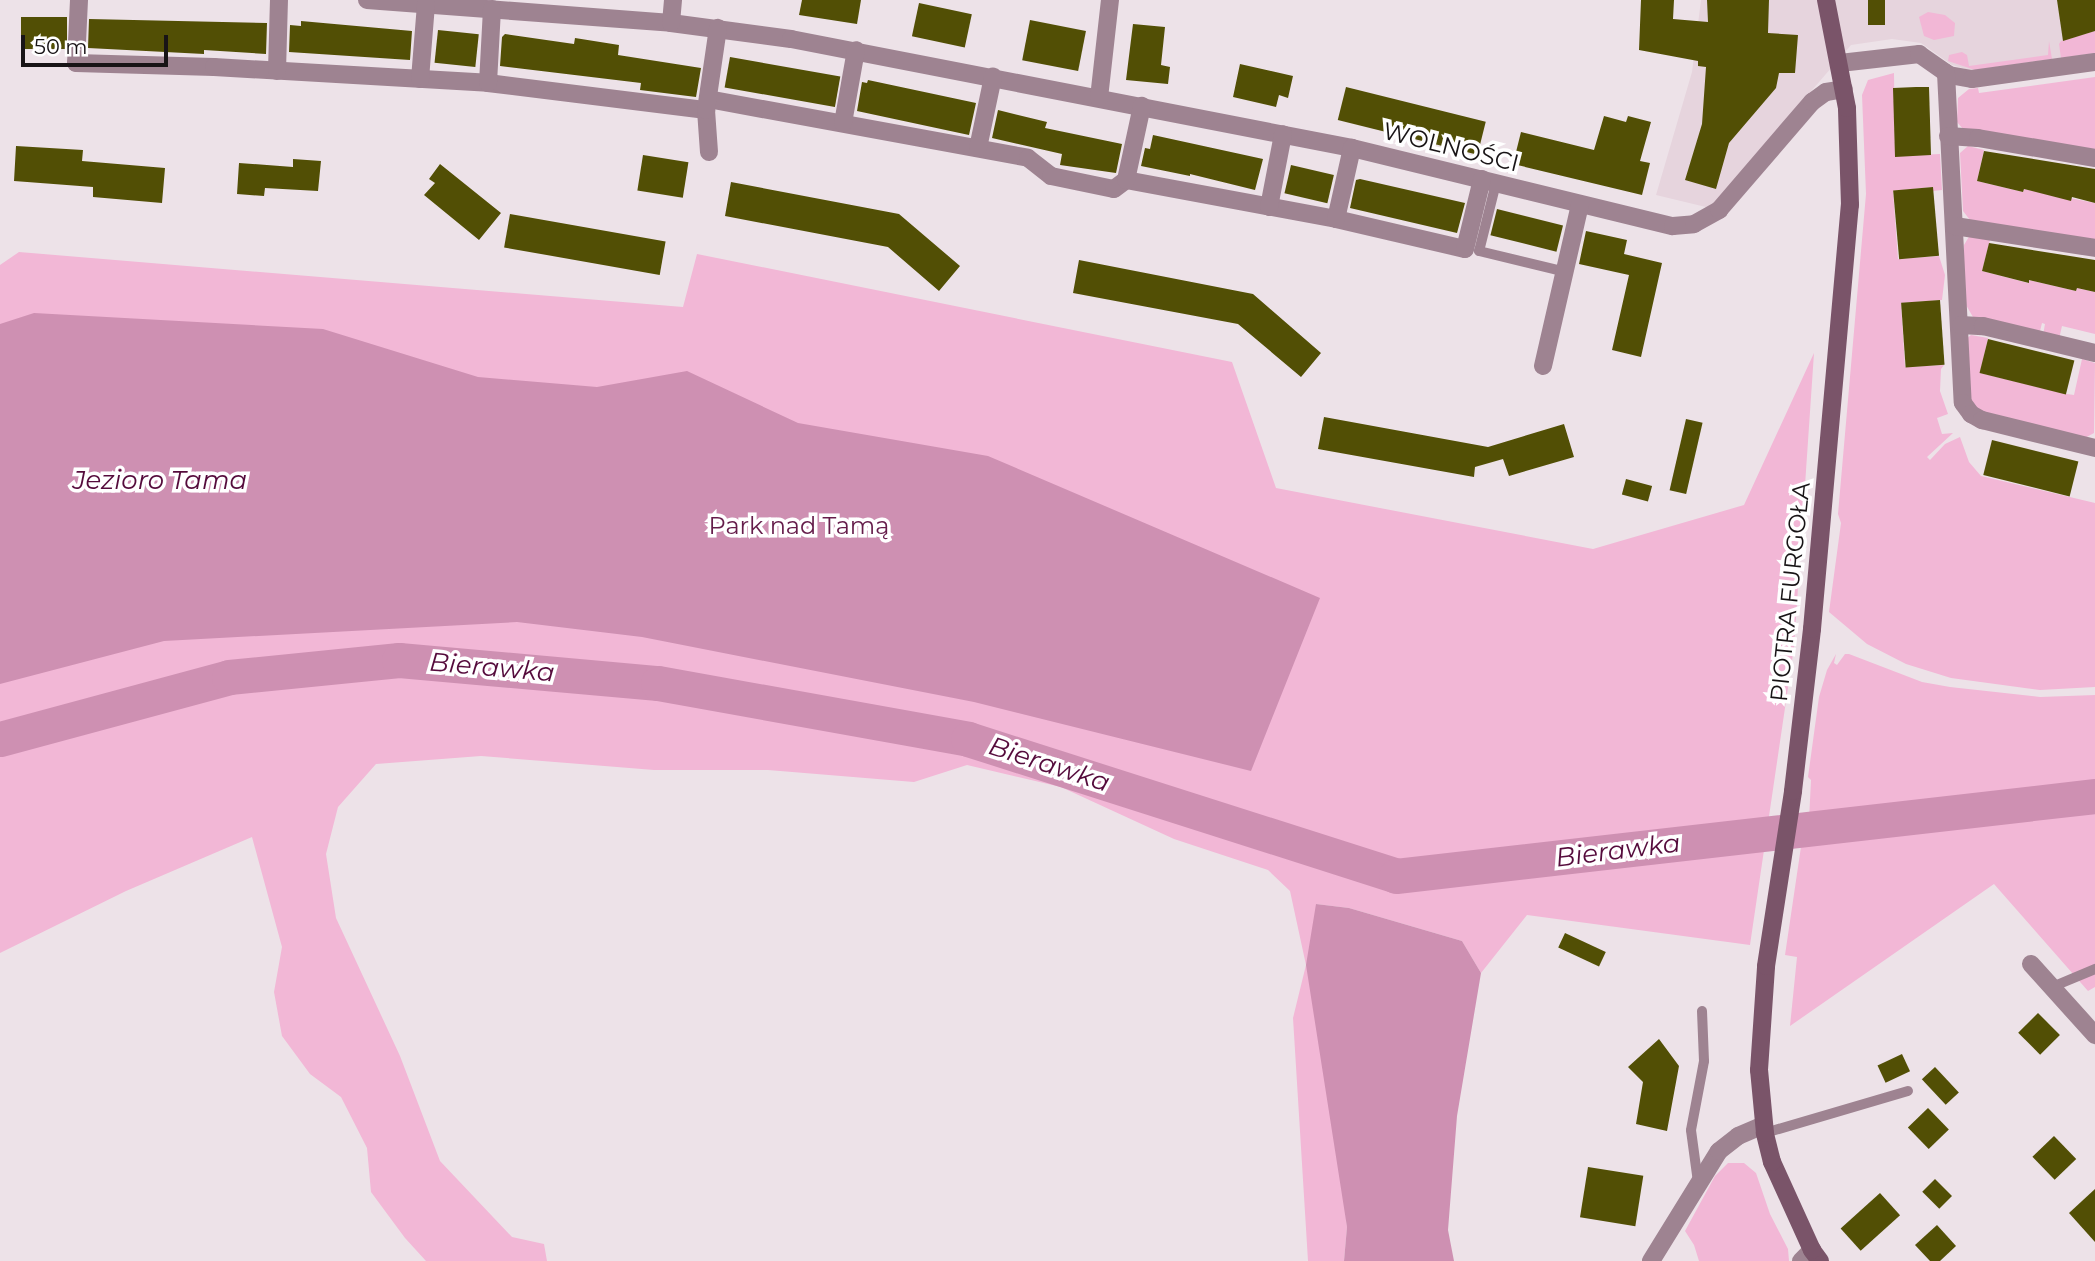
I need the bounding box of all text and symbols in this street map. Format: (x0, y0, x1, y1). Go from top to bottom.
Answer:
scale bar (24, 21, 172, 65)
text: 50 m (34, 34, 88, 59)
street label: WOLNOŚCI (1380, 116, 1522, 178)
water label: Jezioro Tama (73, 465, 247, 497)
street label: PIOTRA FURGOŁA (1764, 481, 1816, 703)
park label: Park nad Tamą (709, 512, 889, 540)
water label: Bierawka (428, 647, 556, 689)
water label: Bierawka (985, 731, 1113, 799)
water label: Bierawka (1554, 828, 1682, 874)

